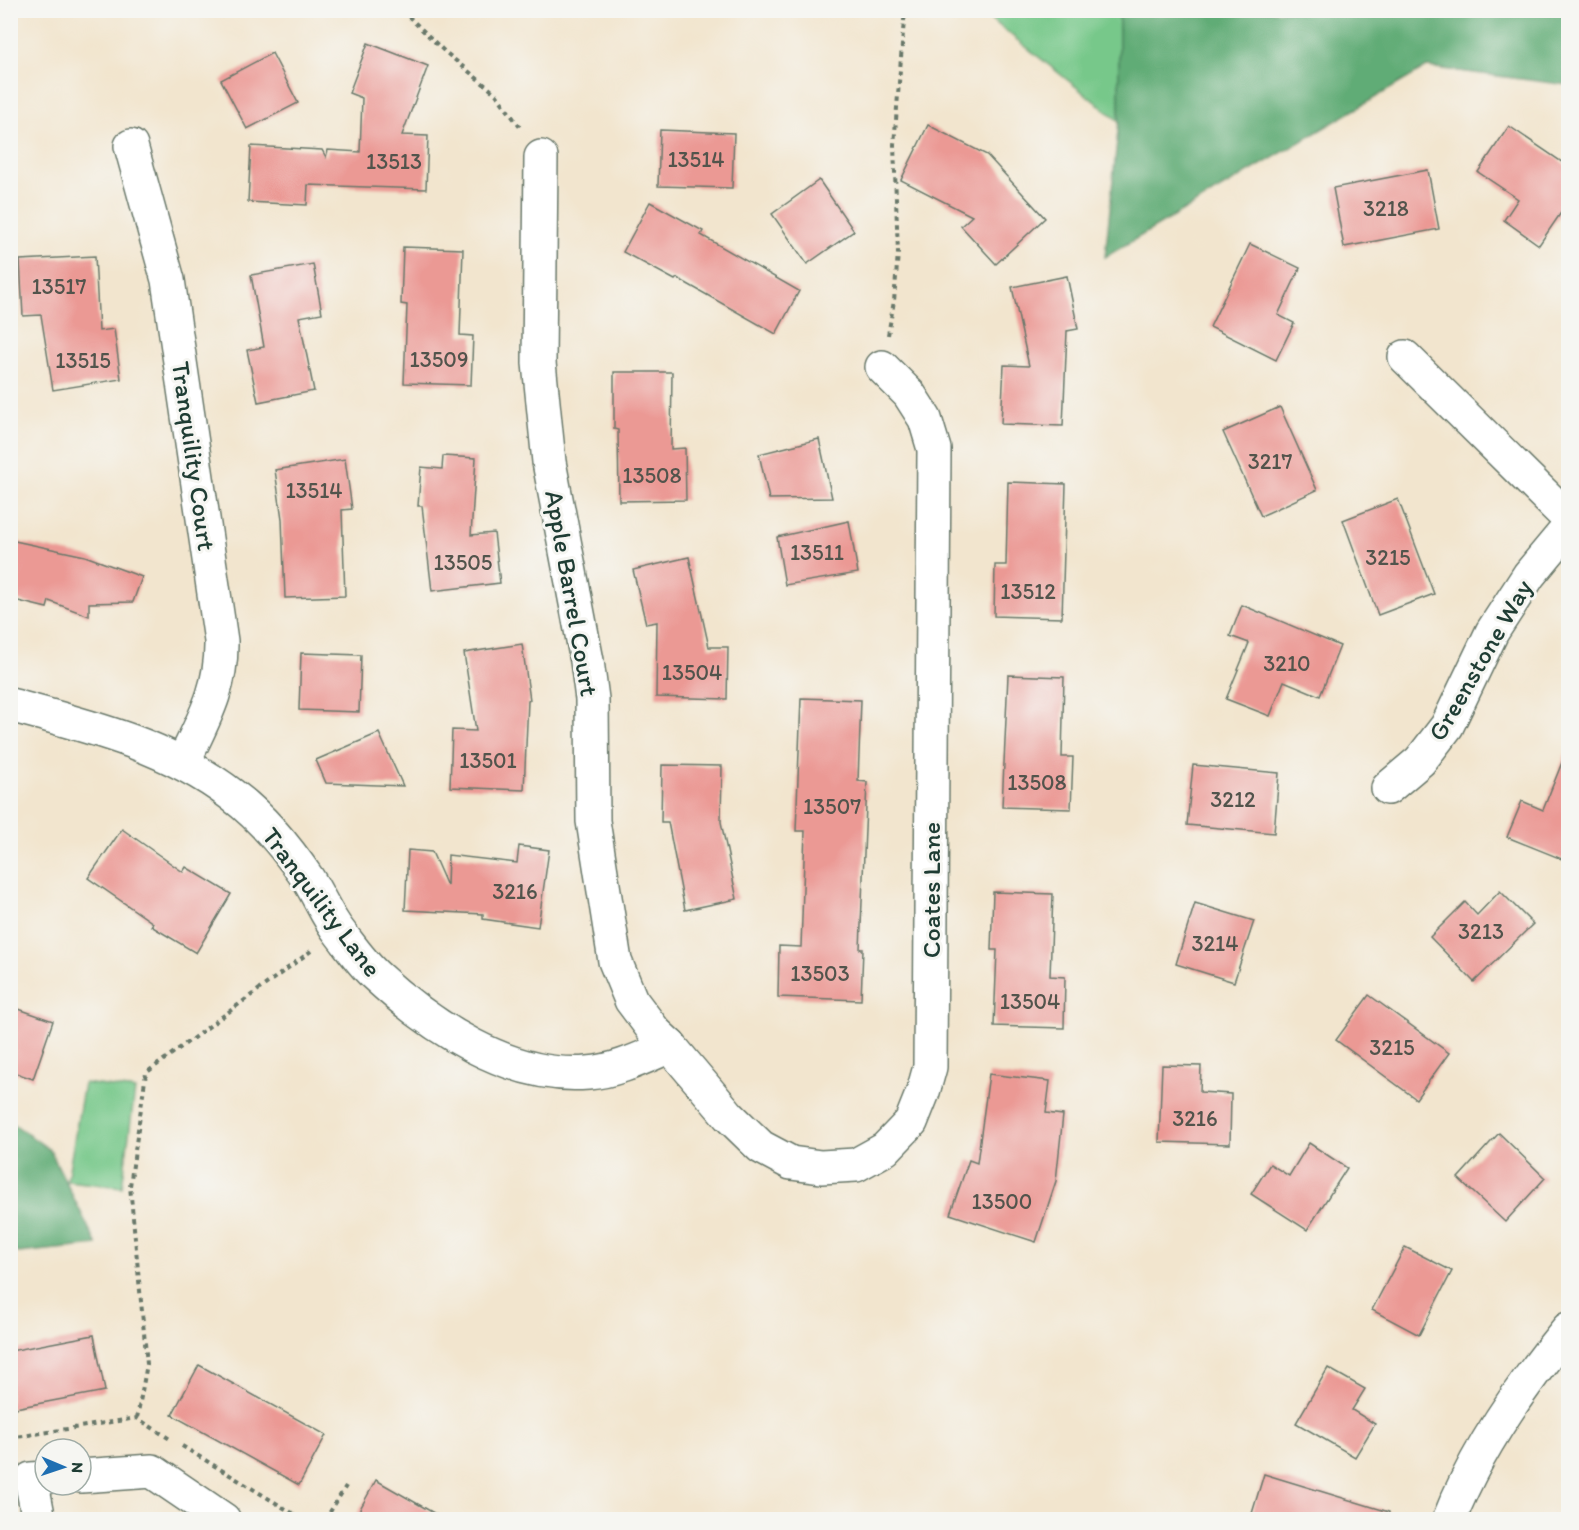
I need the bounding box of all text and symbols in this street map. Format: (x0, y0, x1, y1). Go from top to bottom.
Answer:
house number: 13514 (667, 146, 725, 173)
house number: 13513 (366, 148, 422, 175)
house number: 3218 (1363, 195, 1409, 222)
house number: 13517 (32, 273, 87, 300)
house number: 13509 (410, 346, 468, 373)
house number: 13515 (55, 347, 111, 374)
street label: Tranquility Court (165, 359, 223, 553)
house number: 3217 (1248, 448, 1292, 475)
house number: 13508 (622, 462, 682, 489)
house number: 13514 (285, 477, 343, 504)
street label: Apple Barrel Court (538, 488, 606, 699)
house number: 13511 (790, 539, 844, 566)
house number: 3215 (1365, 544, 1411, 571)
house number: 13505 (434, 549, 492, 576)
street label: Greenstone Way (1421, 574, 1539, 746)
house number: 13512 (1000, 578, 1056, 605)
house number: 3210 (1263, 650, 1311, 677)
house number: 13504 (662, 659, 722, 686)
house number: 13501 (459, 747, 517, 774)
house number: 13508 (1007, 769, 1067, 796)
house number: 3212 (1210, 786, 1256, 813)
house number: 13507 (803, 793, 861, 820)
street label: Tranquility Lane (255, 821, 389, 983)
street label: Coates Lane (915, 822, 947, 958)
house number: 3216 (492, 878, 538, 905)
house number: 3213 (1458, 918, 1504, 945)
house number: 3214 (1192, 930, 1239, 957)
house number: 13503 (790, 960, 850, 987)
house number: 13504 (1000, 988, 1060, 1015)
house number: 3215 (1369, 1034, 1415, 1061)
house number: 3216 (1172, 1105, 1218, 1132)
house number: 13500 (972, 1188, 1032, 1215)
north arrow (33, 1437, 93, 1497)
text: N (68, 1462, 87, 1473)

